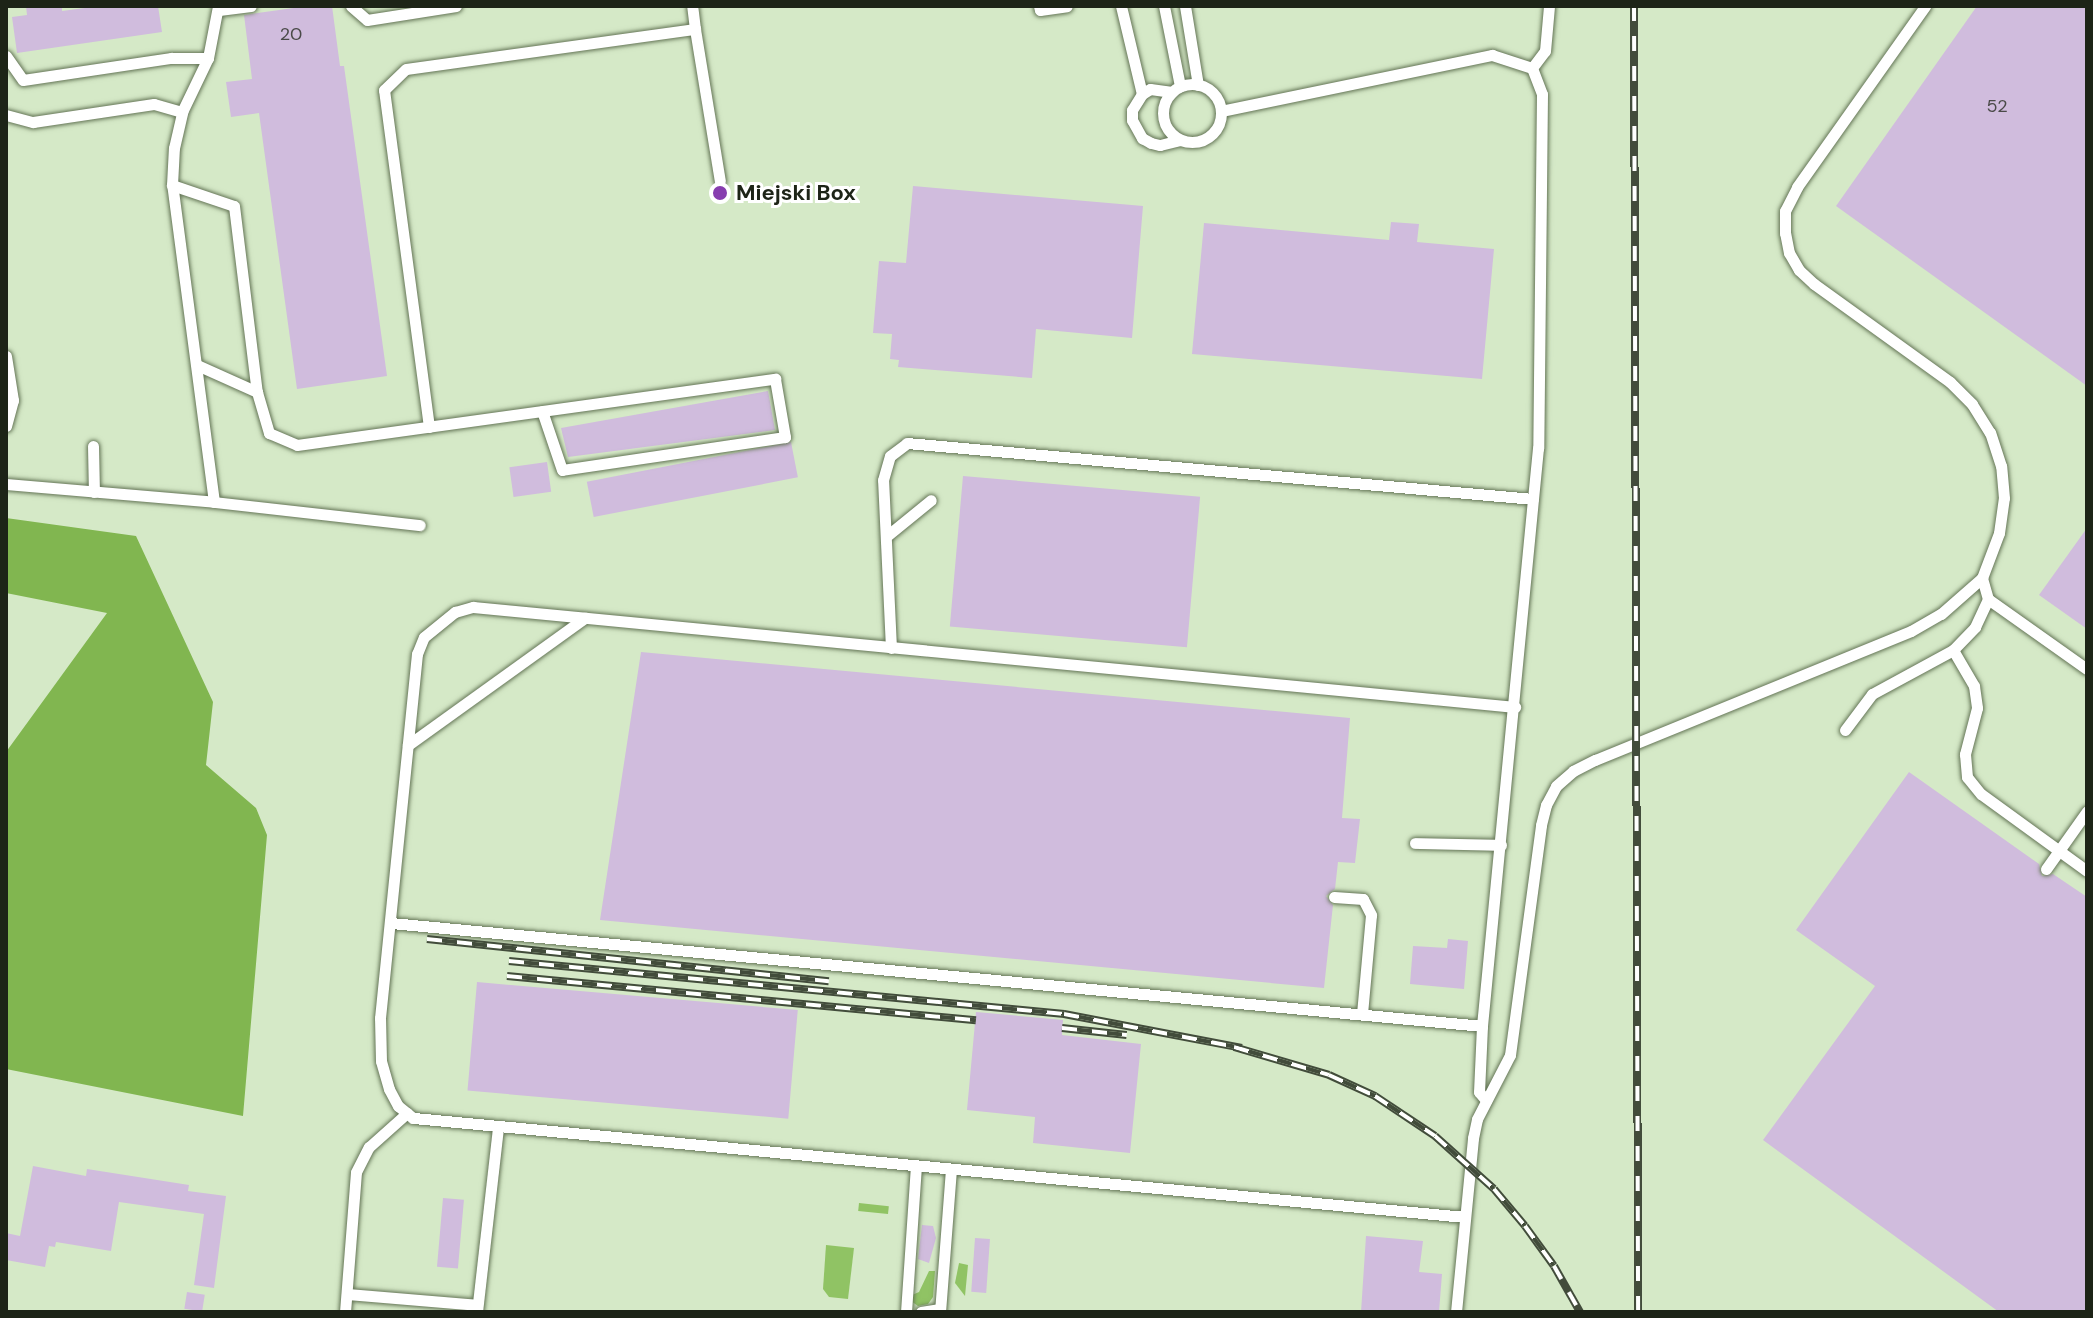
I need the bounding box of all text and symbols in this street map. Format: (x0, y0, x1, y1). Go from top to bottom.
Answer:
house number: 20 (280, 23, 302, 45)
house number: 52 (1986, 95, 2008, 117)
place label: Miejski Box (736, 180, 856, 206)
marker: Miejski Box (711, 184, 729, 202)

